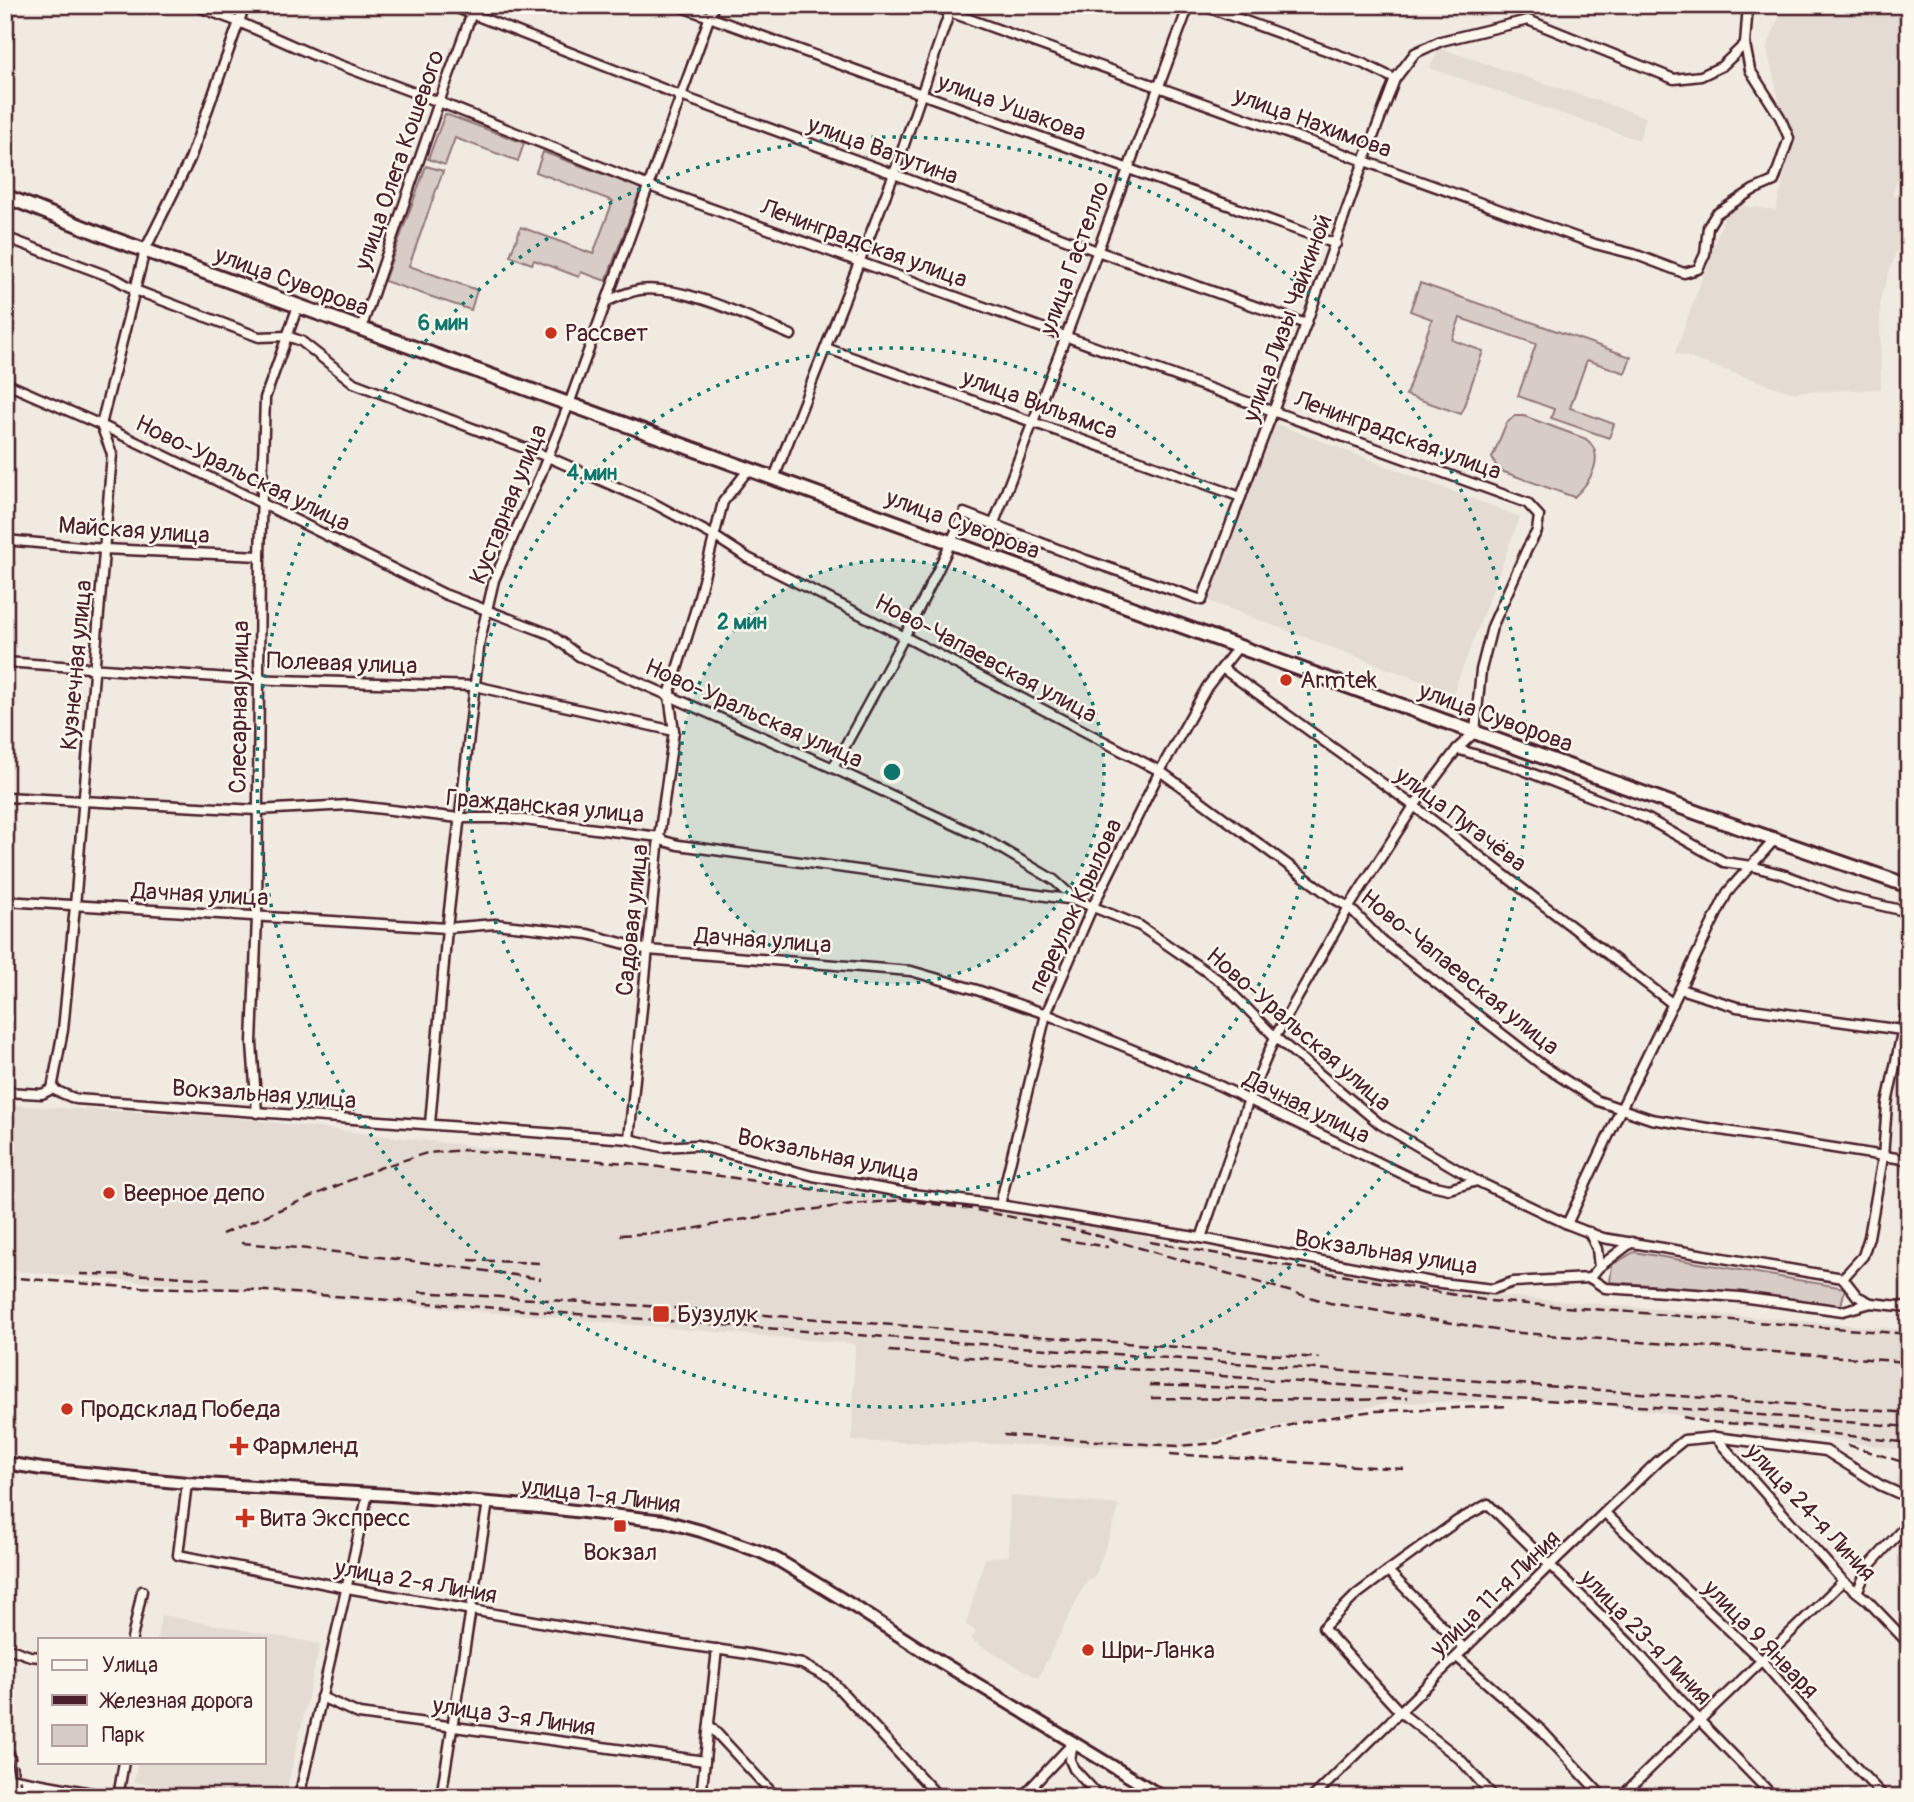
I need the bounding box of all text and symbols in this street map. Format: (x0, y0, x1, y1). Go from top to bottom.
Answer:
street label: улица Олега Кошевого (348, 46, 451, 275)
street label: улица Ушакова (933, 67, 1090, 148)
street label: улица Нахимова (1229, 80, 1396, 164)
street label: улица Ватутина (803, 110, 962, 191)
street label: улица Гастелло (1033, 177, 1116, 340)
street label: Ленинградская улица (756, 192, 971, 294)
street label: улица Лизы Чайкиной (1236, 210, 1339, 427)
street label: улица Суворова (210, 240, 373, 323)
text: 6 мин (418, 310, 468, 337)
place label: Рассвет (565, 319, 648, 348)
marker: Рассвет (543, 325, 559, 341)
street label: улица Вильямса (957, 363, 1122, 446)
street label: Ленинградская улица (1290, 384, 1505, 486)
street label: Ново-Уральская улица (131, 409, 355, 538)
street label: Кустарная улица (463, 420, 554, 588)
text: 4 мин (567, 460, 617, 487)
street label: улица Суворова (881, 483, 1044, 566)
street label: Майская улица (57, 511, 211, 550)
street label: Кузнечная улица (55, 579, 98, 751)
street label: Ново-Чапаевская улица (870, 588, 1102, 729)
text: 2 мин (717, 609, 767, 636)
street label: Слесарная улица (223, 620, 256, 794)
street label: Полевая улица (266, 646, 418, 681)
street label: Ново-Уральская улица (640, 652, 867, 775)
place label: Armtek (1300, 666, 1377, 695)
marker: Armtek (1278, 672, 1294, 688)
street label: улица Суворова (1414, 676, 1577, 759)
centre of rings (880, 760, 904, 784)
street label: улица Пугачёва (1388, 760, 1532, 878)
street label: Гражданская улица (445, 783, 645, 830)
street label: переулок Крылова (1022, 814, 1129, 998)
street label: Садовая улица (610, 843, 655, 997)
street label: Дачная улица (130, 876, 269, 913)
street label: Ново-Чапаевская улица (1354, 883, 1565, 1062)
street label: Дачная улица (693, 921, 832, 960)
street label: Ново-Уральская улица (1200, 941, 1397, 1118)
street label: Дачная улица (1238, 1064, 1375, 1151)
street label: Вокзальная улица (171, 1074, 357, 1115)
street label: Вокзальная улица (735, 1122, 921, 1189)
place label: Веерное депо (123, 1179, 265, 1208)
marker: Веерное депо (101, 1185, 117, 1201)
street label: Вокзальная улица (1292, 1224, 1479, 1281)
place label: Бузулук (677, 1300, 759, 1329)
marker: Бузулук (651, 1304, 671, 1324)
place label: Продсклад Победа (81, 1395, 280, 1424)
marker: Продсклад Победа (59, 1401, 75, 1417)
place label: Фармленд (253, 1432, 359, 1461)
street label: улица 24-я Линия (1739, 1437, 1882, 1587)
marker: Фармленд (231, 1438, 247, 1454)
street label: улица 1-я Линия (519, 1471, 682, 1520)
place label: Вита Экспресс (259, 1504, 410, 1533)
marker: Вита Экспресс (237, 1510, 253, 1526)
marker: Вокзал (612, 1518, 628, 1534)
street label: улица 11-я Линия (1424, 1524, 1566, 1663)
place label: Вокзал (583, 1538, 657, 1567)
street label: улица 2-я Линия (332, 1553, 499, 1610)
street label: улица 23-я Линия (1573, 1563, 1717, 1711)
street label: улица 9 Января (1696, 1573, 1825, 1705)
place label: Шри-Ланка (1102, 1636, 1215, 1665)
legend (38, 1638, 266, 1764)
marker: Шри-Ланка (1080, 1642, 1096, 1658)
text: Улица (102, 1652, 158, 1679)
text: Железная дорога (99, 1688, 253, 1715)
street label: улица 3-я Линия (430, 1691, 597, 1742)
text: Парк (102, 1722, 145, 1749)

